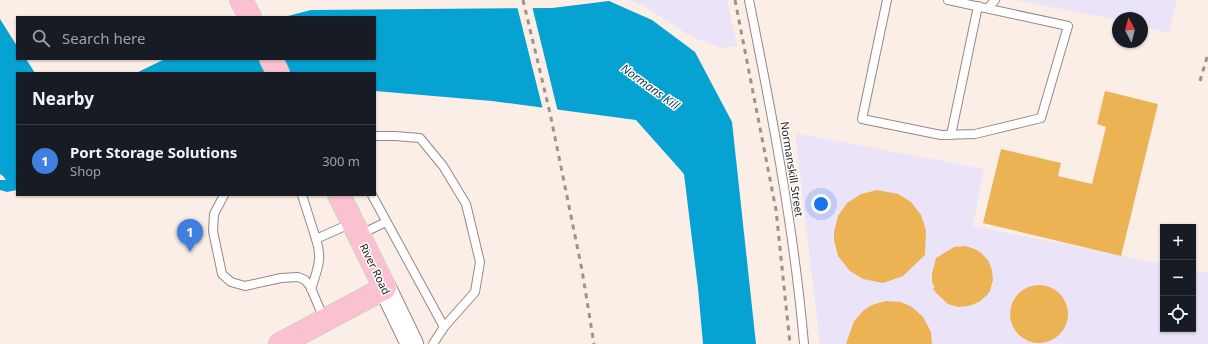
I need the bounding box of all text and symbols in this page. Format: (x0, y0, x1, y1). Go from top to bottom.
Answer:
north arrow (1112, 12, 1148, 48)
search box (16, 16, 376, 60)
icon: search (30, 27, 52, 49)
text: Search here (62, 28, 145, 48)
water label: Normans Kill (618, 60, 684, 114)
text: Nearby (32, 87, 94, 110)
street label: Normanskill Street (778, 120, 807, 218)
text: Port Storage Solutions (70, 142, 237, 162)
text: 1 (41, 152, 49, 170)
text: 300 m (322, 152, 360, 170)
text: Shop (70, 162, 101, 180)
your location (811, 194, 831, 214)
pin: 1 (177, 219, 203, 252)
map controls (1160, 224, 1196, 332)
button: + (1160, 224, 1196, 260)
street label: River Road (357, 241, 394, 297)
button: − (1160, 260, 1196, 296)
button: locate (1160, 296, 1196, 332)

